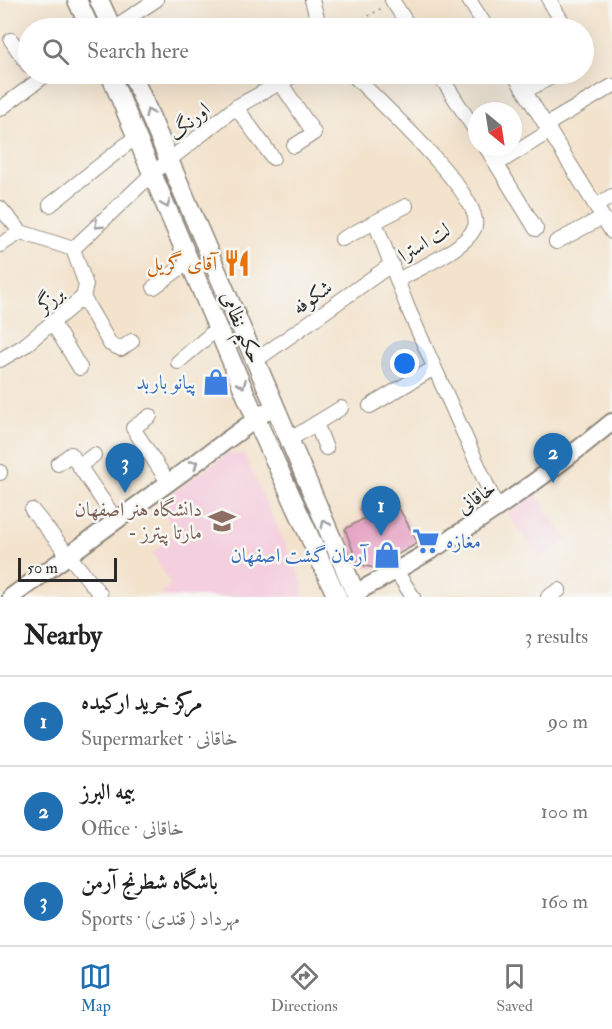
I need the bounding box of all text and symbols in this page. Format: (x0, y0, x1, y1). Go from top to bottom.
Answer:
search box (18, 18, 594, 84)
icon: search (39, 35, 72, 68)
text: Search here (87, 37, 189, 65)
street label: اورنگ (163, 96, 215, 146)
north arrow (468, 102, 522, 156)
one-way arrow (144, 109, 156, 120)
one-way arrow (159, 198, 171, 209)
street label: لت استرا (394, 217, 455, 268)
one-way arrow (94, 218, 104, 229)
restaurant icon: آقای گریل (222, 248, 252, 278)
place label: آقای گریل (147, 250, 220, 278)
street label: شکوفه (287, 275, 337, 320)
street label: برزگر (29, 280, 70, 319)
street label: حکیم نظامی (209, 287, 268, 370)
your location (390, 349, 419, 378)
shop icon: پیانو باربد (201, 367, 231, 397)
place label: پیانو باربد (136, 370, 196, 396)
one-way arrow (235, 378, 247, 389)
pin: 2 (534, 434, 572, 483)
pin: 3 (106, 444, 144, 493)
one-way arrow (188, 460, 199, 471)
street label: خاقانی (452, 475, 501, 520)
pin: 1 (362, 486, 400, 536)
place label: دانشگاه هنر اصفهان - مارتا پیترز (75, 496, 202, 546)
school or university icon: دانشگاه هنر اصفهان - مارتا پیترز (207, 506, 237, 536)
one-way arrow (320, 520, 332, 531)
supermarket icon: مغازه (411, 526, 441, 556)
place label: مغازه (446, 529, 481, 554)
shop icon: آرمان گشت اصفهان (372, 540, 402, 570)
place label: آرمان گشت اصفهان (231, 543, 370, 568)
scale bar (18, 555, 117, 582)
text: 50 m (27, 558, 58, 578)
text: Nearby (24, 620, 102, 652)
text: 3 results (525, 624, 588, 649)
text: مرکز خرید ارکیده (81, 688, 202, 716)
text: 1 (40, 709, 47, 734)
text: 90 m (548, 709, 588, 734)
text: Supermarket · خاقانی (81, 726, 238, 751)
text: بیمه البرز (81, 778, 135, 806)
text: 2 (38, 799, 49, 824)
text: 100 m (541, 799, 588, 824)
text: Office · خاقانی (81, 816, 184, 841)
text: باشگاه شطرنج آرمن (81, 868, 218, 896)
text: 3 (40, 889, 47, 914)
text: 160 m (541, 889, 588, 914)
text: Sports · مهرداد ( قندی) (81, 906, 240, 931)
tab: Map (79, 960, 112, 1016)
tab: Directions (271, 960, 338, 1016)
tab: Saved (496, 960, 533, 1016)

